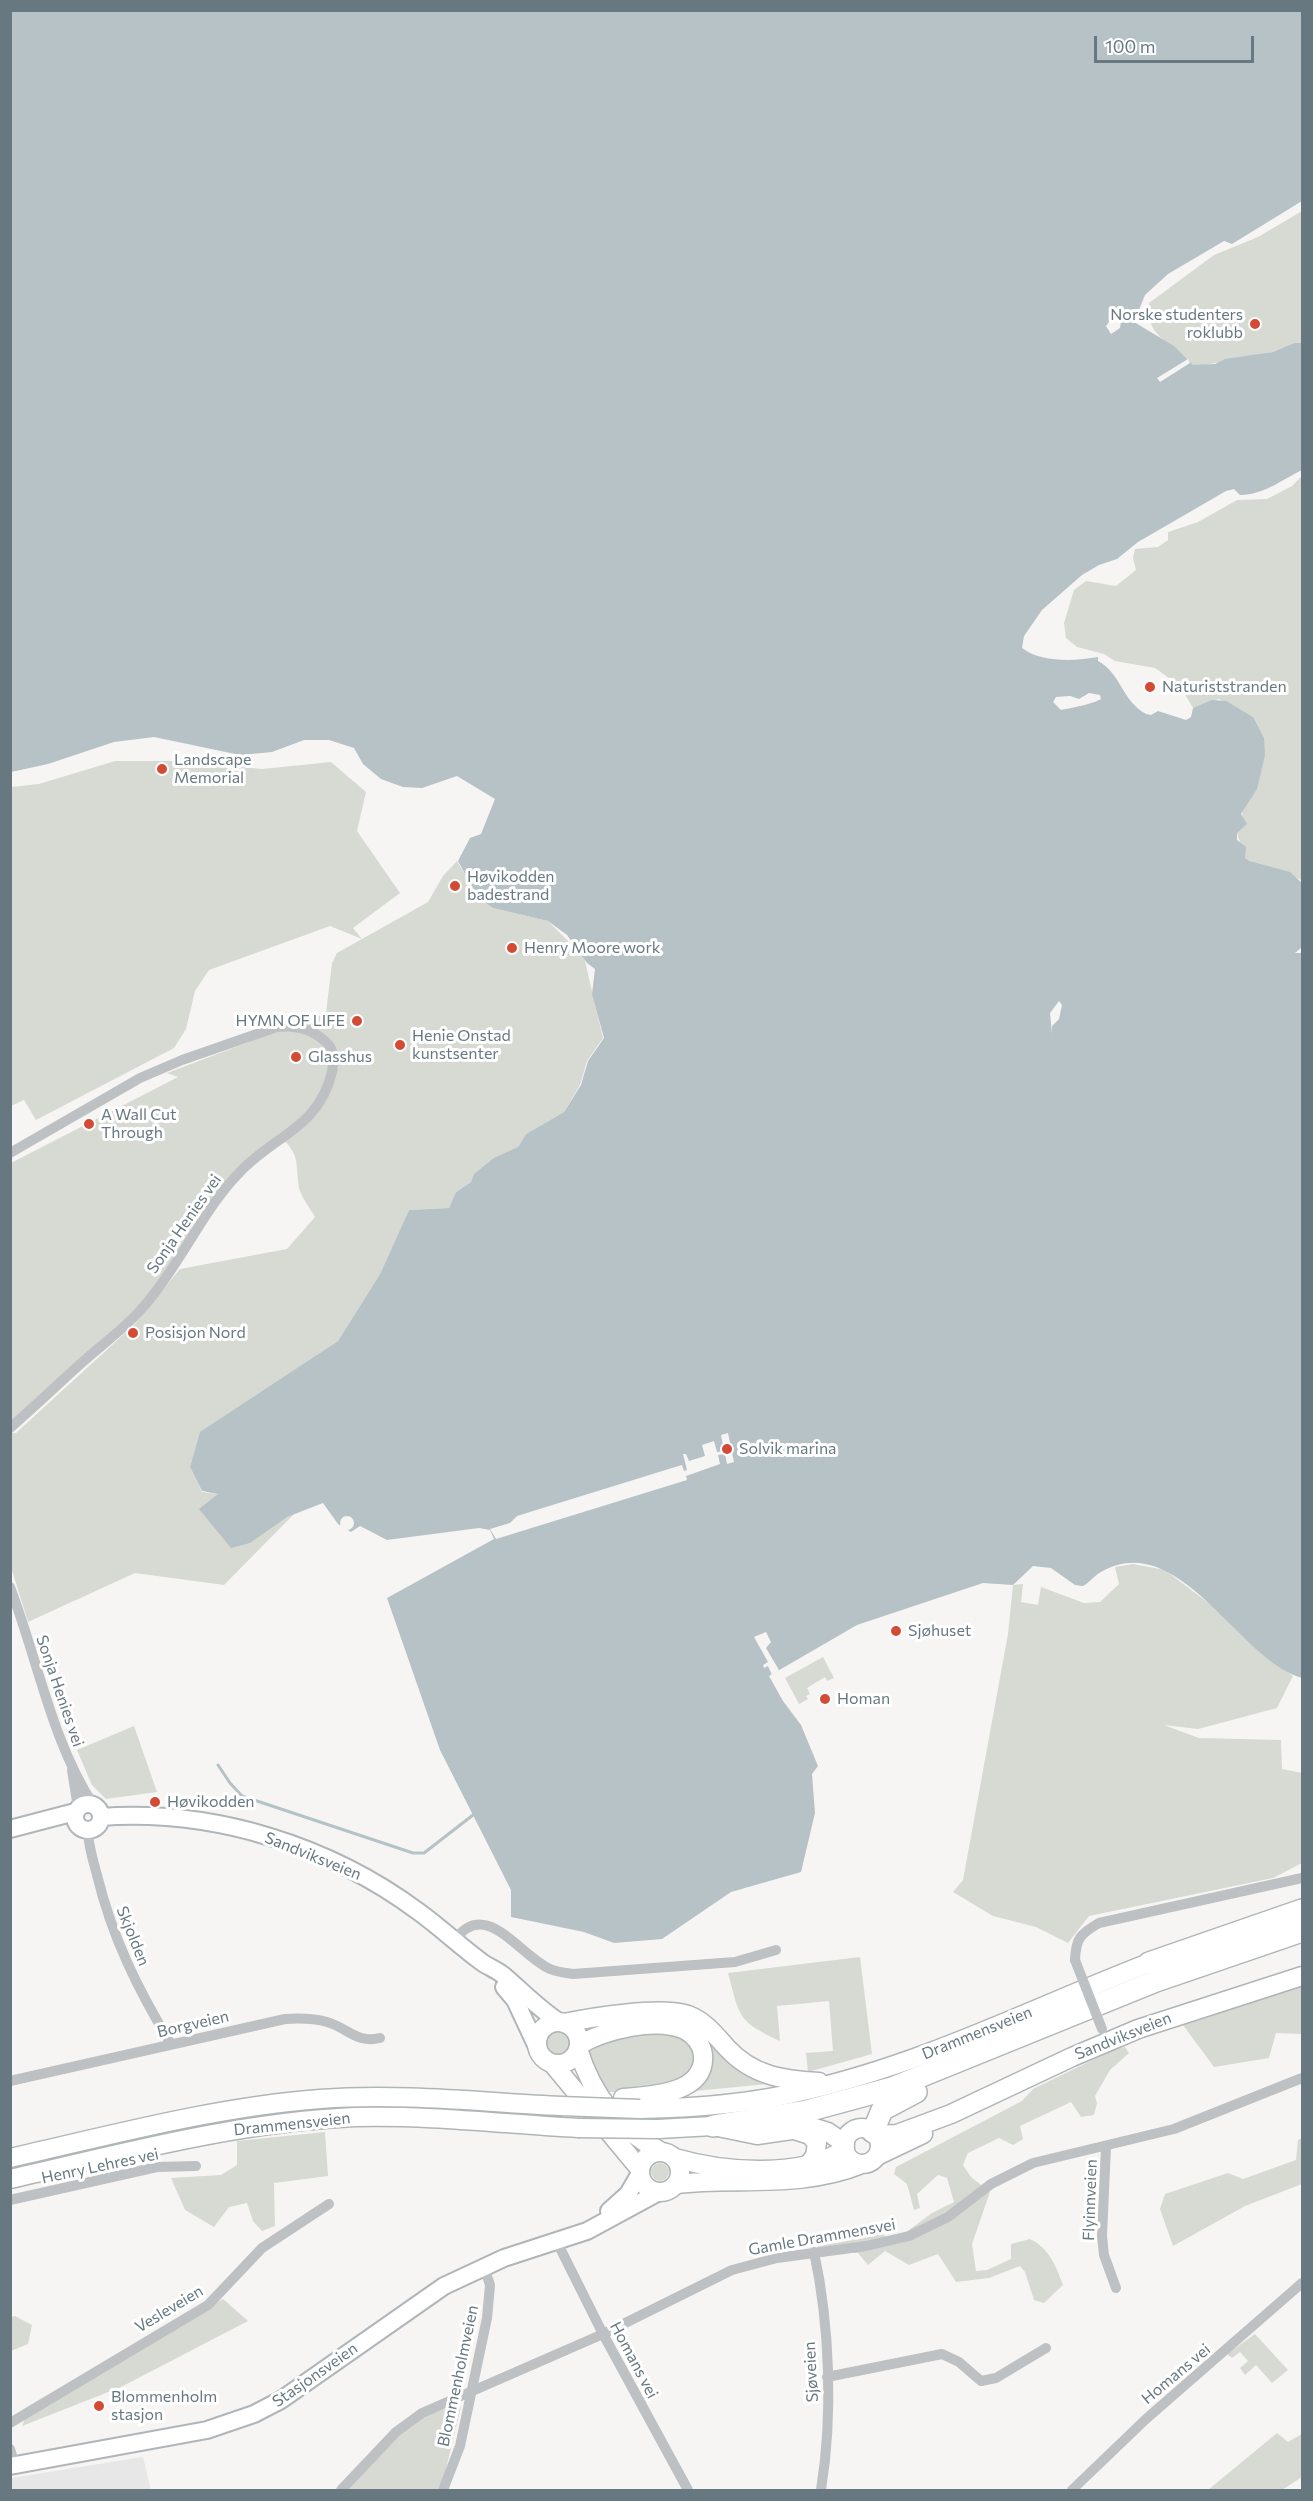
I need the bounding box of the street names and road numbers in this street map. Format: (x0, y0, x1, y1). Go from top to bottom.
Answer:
street label: Sonja Henies vei (143, 1171, 225, 1277)
street label: Sonja Henies vei (32, 1633, 88, 1749)
street label: Sandviksveien (262, 1828, 364, 1884)
street label: Skjolden (112, 1903, 154, 1969)
street label: Drammensveien (919, 2002, 1035, 2064)
street label: Borgveien (155, 2006, 231, 2042)
street label: Sandviksveien (1072, 2008, 1174, 2064)
street label: Drammensveien (233, 2108, 351, 2140)
street label: Henry Lehres vei (40, 2144, 160, 2188)
street label: Flyinnveien (1079, 2159, 1101, 2241)
street label: Gamle Drammensvei (747, 2215, 897, 2259)
street label: Vesleveien (131, 2281, 207, 2337)
street label: Blommenholmveien (434, 2304, 482, 2448)
street label: Homans vei (606, 2318, 662, 2402)
street label: Stasjonsveien (269, 2339, 361, 2411)
street label: Homans vei (1138, 2340, 1214, 2408)
street label: Sjøveien (800, 2341, 822, 2403)

